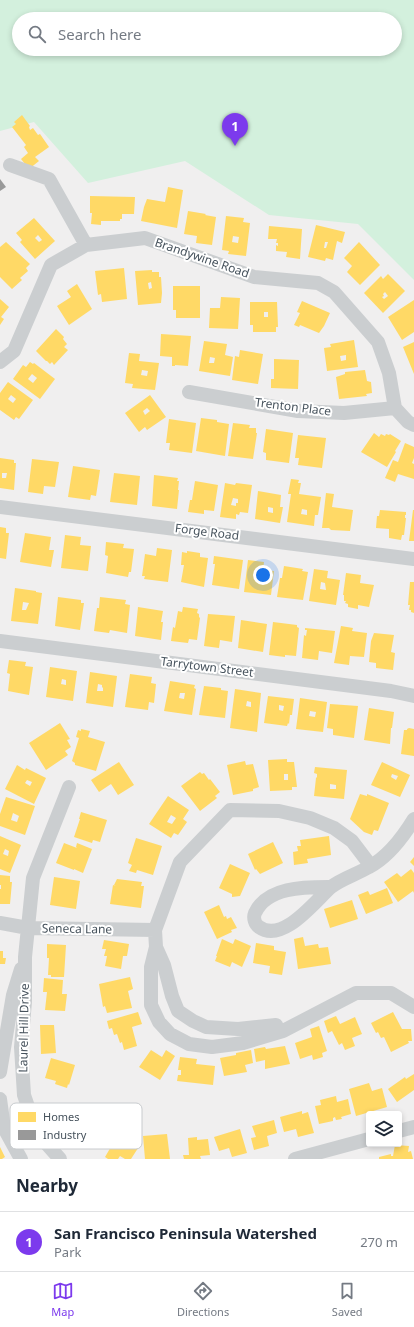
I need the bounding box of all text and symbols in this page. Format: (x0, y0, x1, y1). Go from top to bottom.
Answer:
search box (12, 12, 402, 56)
icon: search (26, 23, 48, 45)
text: Search here (58, 24, 141, 44)
pin: 1 (222, 113, 248, 146)
street label: Brandywine Road (153, 233, 252, 282)
street label: Trenton Place (254, 393, 332, 420)
street label: Forge Road (174, 519, 240, 544)
your location (253, 565, 273, 585)
street label: Tarrytown Street (160, 652, 255, 681)
street label: Seneca Lane (42, 919, 113, 938)
street label: Laurel Hill Drive (14, 983, 33, 1073)
legend (10, 1103, 142, 1149)
text: Homes (43, 1109, 80, 1124)
map controls (366, 1111, 402, 1147)
button: layers (366, 1111, 402, 1147)
text: Industry (43, 1127, 87, 1142)
text: Nearby (16, 1174, 78, 1197)
text: San Francisco Peninsula Watershed (54, 1223, 317, 1243)
text: 1 (25, 1233, 33, 1251)
text: 270 m (360, 1233, 398, 1251)
text: Park (54, 1243, 81, 1261)
tab: Map (51, 1280, 74, 1319)
tab: Directions (177, 1280, 229, 1319)
tab: Saved (332, 1280, 363, 1319)

